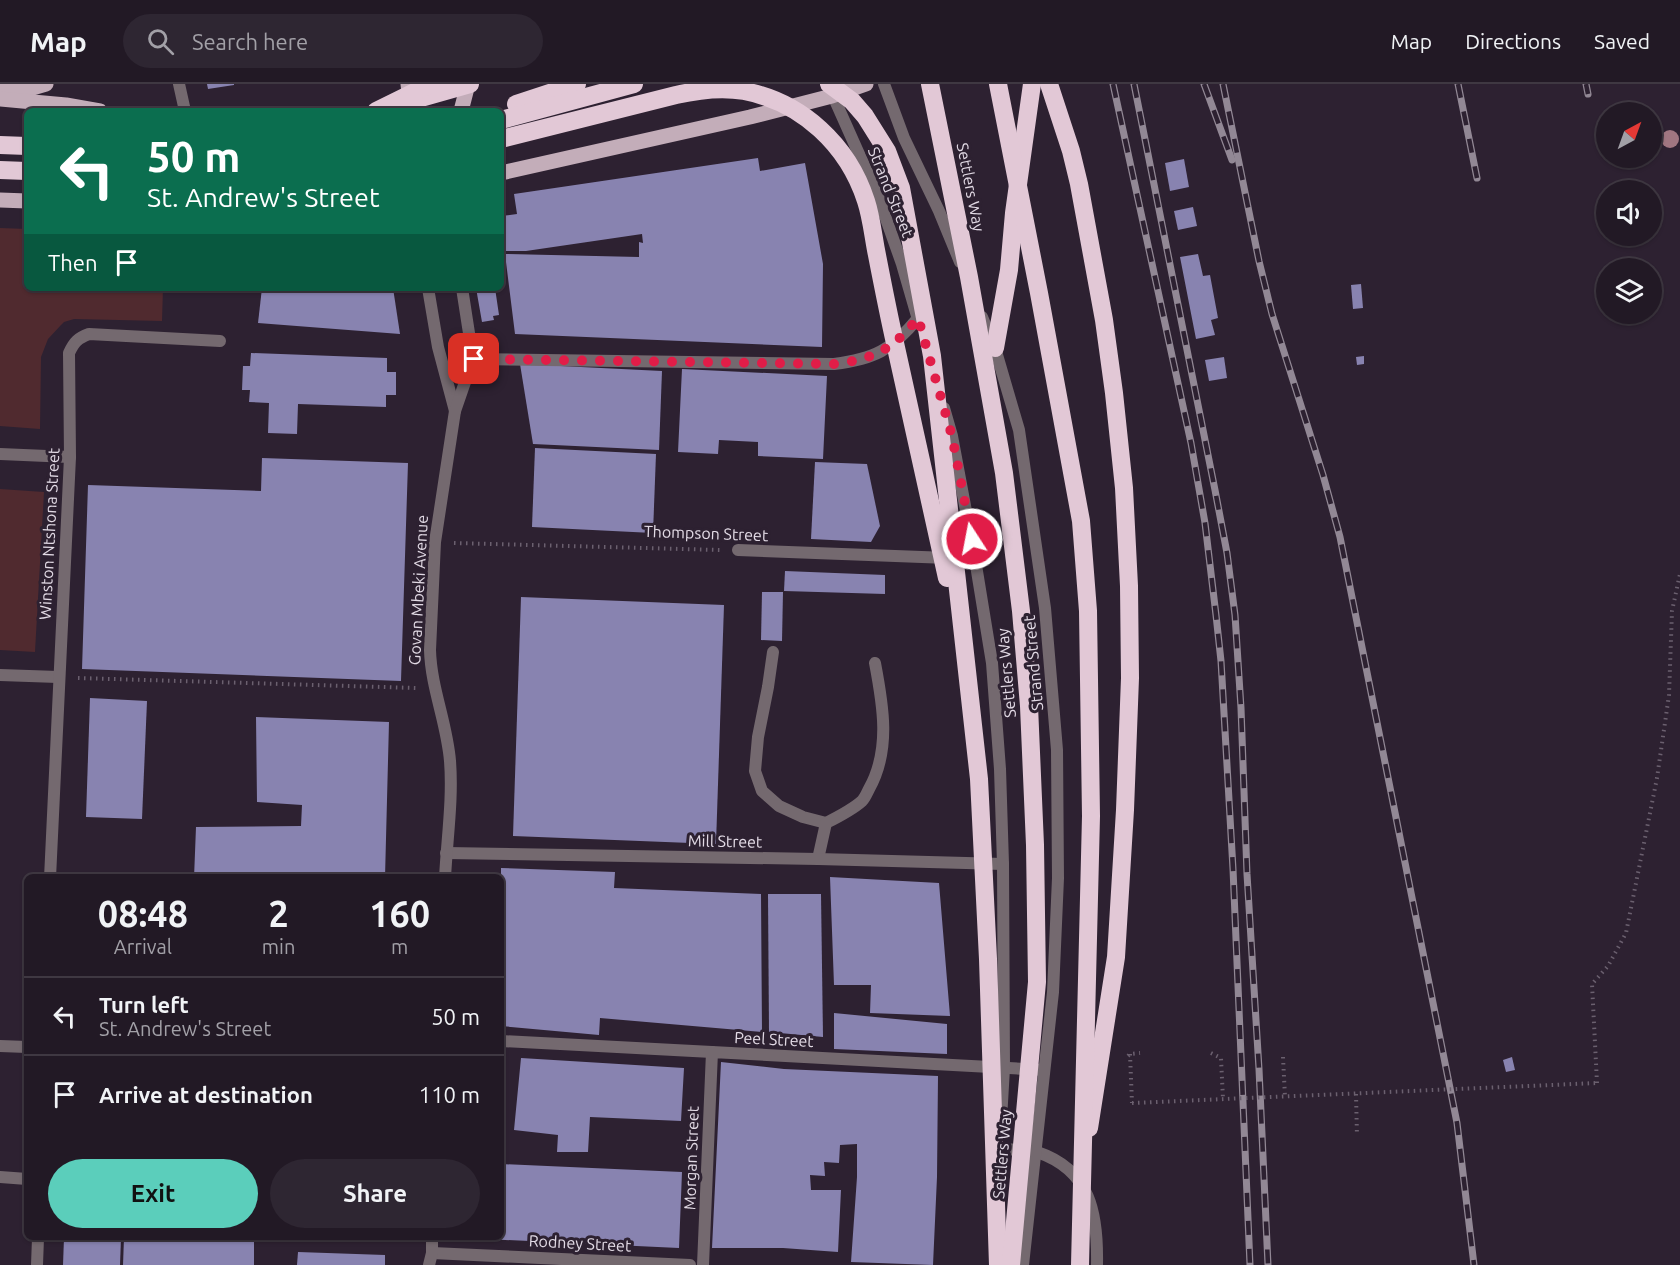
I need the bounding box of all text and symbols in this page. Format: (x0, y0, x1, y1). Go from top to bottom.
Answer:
search box (123, 14, 543, 68)
icon: search (144, 25, 177, 58)
text: Map (30, 26, 87, 57)
text: Search here (192, 29, 308, 54)
text: Map (1391, 29, 1432, 53)
text: Directions (1465, 29, 1561, 53)
text: Saved (1594, 29, 1650, 53)
north arrow (1596, 102, 1662, 168)
map controls (1596, 102, 1662, 324)
icon: left (48, 132, 126, 210)
text: 50 m (147, 133, 241, 180)
street label: Settlers Way (954, 141, 988, 233)
street label: Strand Street (865, 144, 918, 240)
button: sound (1596, 180, 1662, 246)
text: St. Andrew's Street (147, 182, 380, 212)
icon: arrive (110, 246, 143, 279)
text: Then (48, 250, 98, 275)
button: layers (1596, 258, 1662, 324)
pin (448, 333, 499, 384)
icon: arrive (457, 342, 490, 375)
street label: Winston Ntshona Street (36, 447, 63, 621)
position arrow (940, 507, 1004, 571)
street label: Govan Mbeki Avenue (405, 514, 431, 666)
street label: Thompson Street (644, 522, 769, 544)
street label: Strand Street (1020, 614, 1046, 711)
street label: Settlers Way (993, 627, 1019, 719)
street label: Mill Street (688, 831, 763, 851)
text: 08:48 (98, 893, 188, 934)
text: 2 (268, 893, 289, 934)
text: 160 (369, 893, 430, 934)
text: Arrival (114, 935, 172, 958)
text: min (262, 935, 295, 958)
text: m (391, 935, 408, 958)
text: Turn left (99, 992, 189, 1017)
icon: left (48, 1000, 81, 1033)
text: 50 m (431, 1004, 480, 1029)
text: St. Andrew's Street (99, 1017, 271, 1040)
street label: Peel Street (734, 1028, 815, 1050)
icon: arrive (48, 1078, 81, 1111)
text: Arrive at destination (99, 1082, 313, 1107)
text: 110 m (419, 1082, 480, 1107)
street label: Morgan Street (680, 1105, 702, 1210)
street label: Settlers Way (989, 1108, 1015, 1200)
button: Exit (48, 1159, 258, 1228)
button: Share (270, 1159, 480, 1228)
street label: Rodney Street (528, 1231, 632, 1255)

